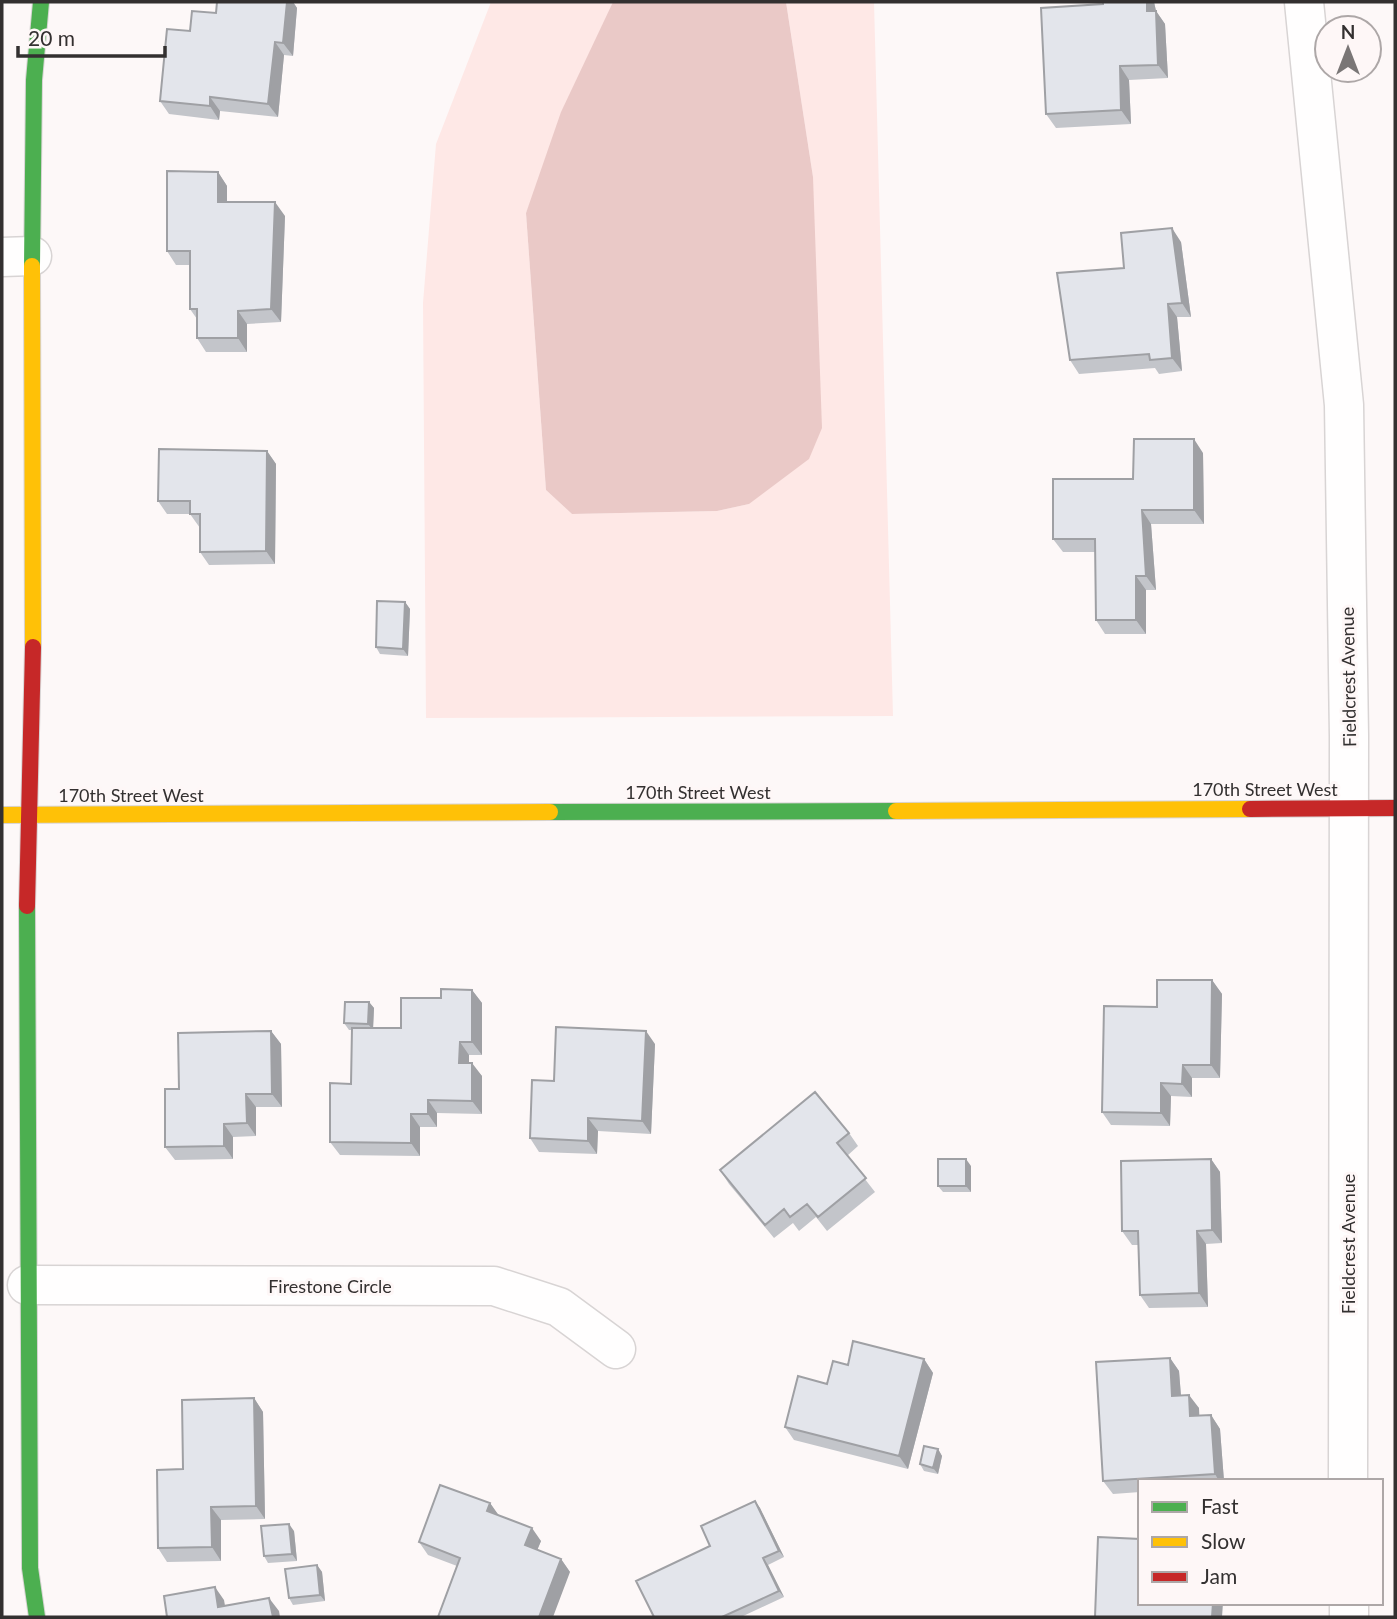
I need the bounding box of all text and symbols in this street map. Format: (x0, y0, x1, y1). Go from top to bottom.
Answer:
scale bar (18, 14, 164, 58)
north arrow (1313, 14, 1383, 84)
text: N (1341, 20, 1355, 43)
text: 20 m (28, 25, 75, 50)
street label: Fieldcrest Avenue (1336, 607, 1360, 747)
street label: 170th Street West (1192, 778, 1338, 800)
street label: 170th Street West (625, 781, 771, 803)
street label: 170th Street West (58, 784, 204, 806)
street label: Fieldcrest Avenue (1337, 1174, 1359, 1314)
street label: Firestone Circle (268, 1275, 392, 1297)
legend (1138, 1479, 1383, 1605)
text: Fast (1201, 1493, 1239, 1518)
text: Slow (1201, 1528, 1246, 1553)
text: Jam (1201, 1563, 1237, 1588)

